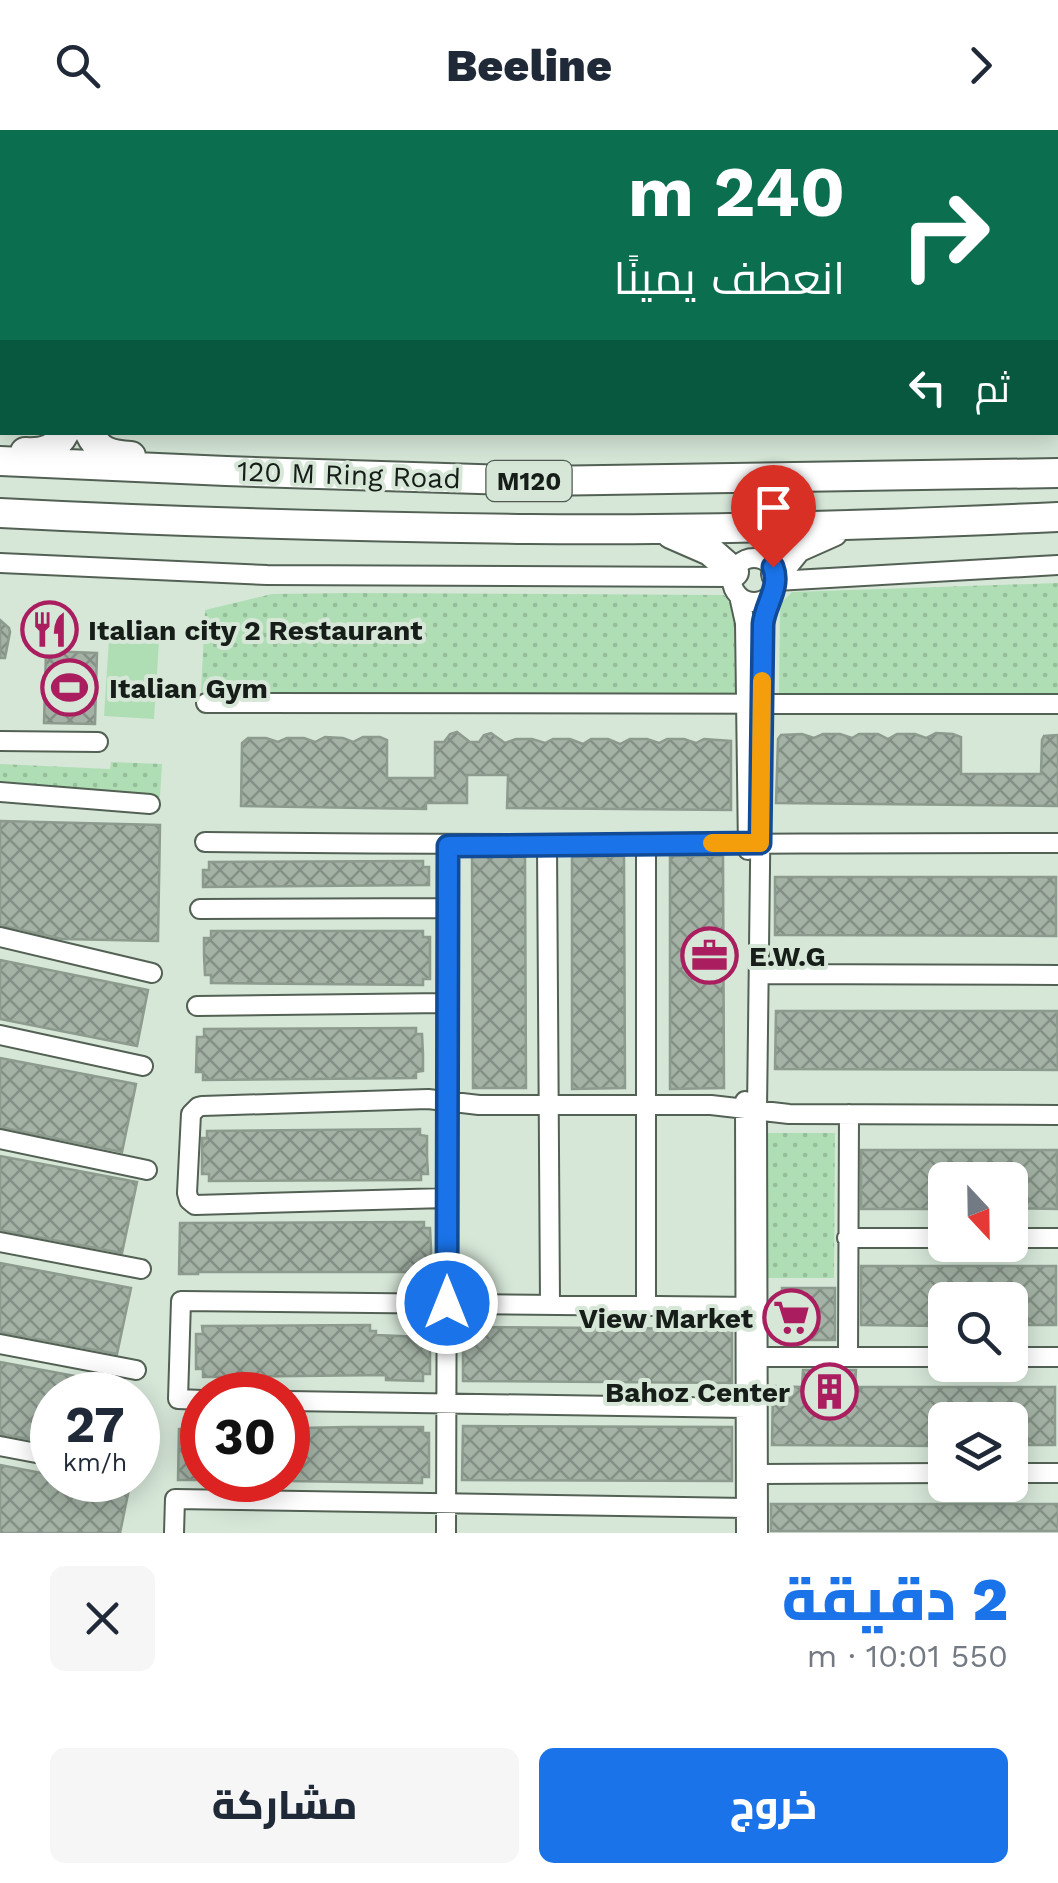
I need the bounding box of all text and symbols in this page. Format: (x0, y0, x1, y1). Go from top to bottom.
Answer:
icon: search (50, 38, 105, 93)
icon: forward (953, 38, 1008, 93)
text: Beeline (446, 39, 612, 92)
text: 240 m (628, 151, 845, 233)
icon: right (880, 170, 1010, 300)
text: انعطف يمينًا (614, 252, 845, 305)
icon: left (900, 360, 955, 415)
text: ثم (975, 367, 1010, 411)
street label: 120 M Ring Road (237, 455, 461, 495)
road number: M120 (486, 461, 572, 501)
pin (731, 465, 816, 568)
icon: arrive (746, 480, 801, 535)
restaurant icon: Italian city 2 Restaurant (19, 600, 79, 660)
place label: Italian city 2 Restaurant (88, 614, 422, 647)
sports icon: Italian Gym (40, 658, 100, 718)
place label: Italian Gym (109, 672, 268, 705)
office icon: E.W.G (680, 926, 740, 986)
place label: E.W.G (749, 940, 826, 973)
north arrow (928, 1162, 1028, 1262)
map controls (928, 1162, 1028, 1502)
position arrow (395, 1251, 499, 1355)
button: search (928, 1282, 1028, 1382)
supermarket icon: View Market (762, 1288, 822, 1348)
place label: View Market (579, 1302, 753, 1335)
building icon: Bahoz Center (799, 1362, 859, 1422)
speed limit sign: 30 (180, 1372, 310, 1502)
place label: Bahoz Center (605, 1376, 790, 1409)
text: 27 (65, 1395, 125, 1454)
button: layers (928, 1402, 1028, 1502)
text: km/h (63, 1448, 127, 1477)
text: 2 دقيقة (782, 1564, 1008, 1635)
button: close (50, 1566, 155, 1671)
text: 550 m · 10:01 (807, 1637, 1008, 1675)
button: مشاركة (50, 1748, 519, 1863)
button: خروج (539, 1748, 1008, 1863)

